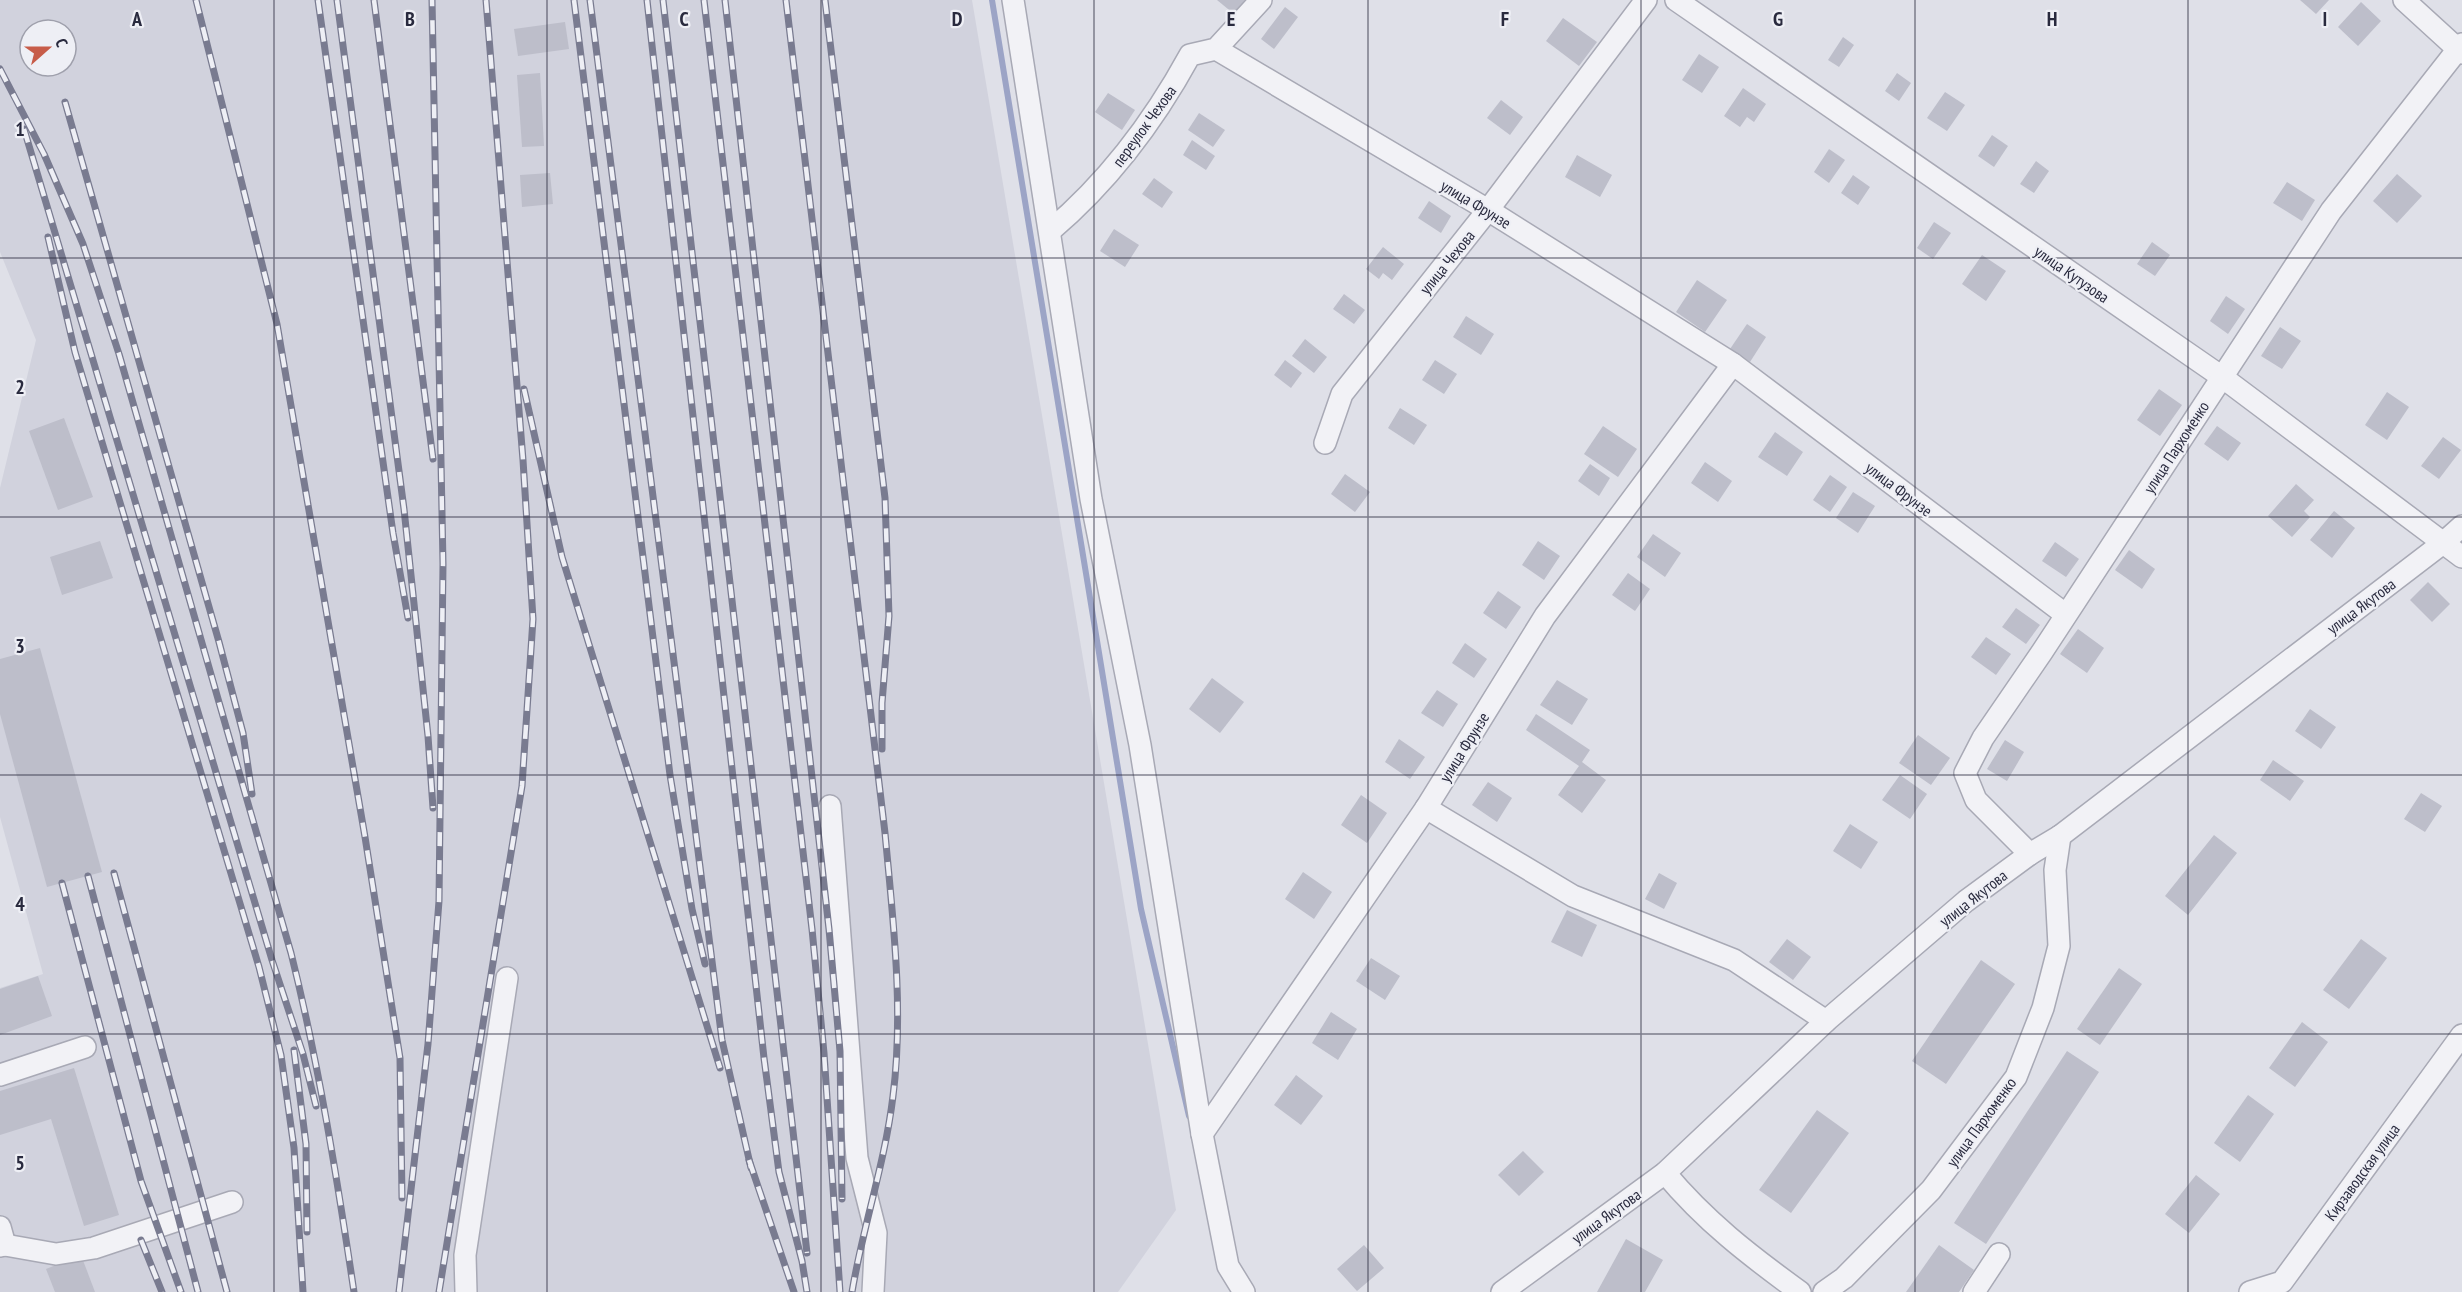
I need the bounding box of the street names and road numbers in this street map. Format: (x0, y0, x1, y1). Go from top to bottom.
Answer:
street label: переулок Чехова (1108, 81, 1180, 171)
street label: улица Фрунзе (1437, 175, 1515, 233)
street label: улица Чехова (1415, 226, 1479, 298)
street label: улица Кутузова (2031, 241, 2113, 307)
street label: улица Пархоменко (2139, 397, 2213, 497)
street label: улица Фрунзе (1862, 457, 1936, 521)
street label: улица Якутова (2323, 574, 2399, 638)
street label: улица Фрунзе (1435, 708, 1493, 786)
street label: улица Якутова (1935, 865, 2011, 931)
street label: улица Пархоменко (1942, 1073, 2020, 1171)
street label: Кирзаводская улица (2320, 1120, 2404, 1224)
street label: улица Якутова (1568, 1184, 1644, 1248)

